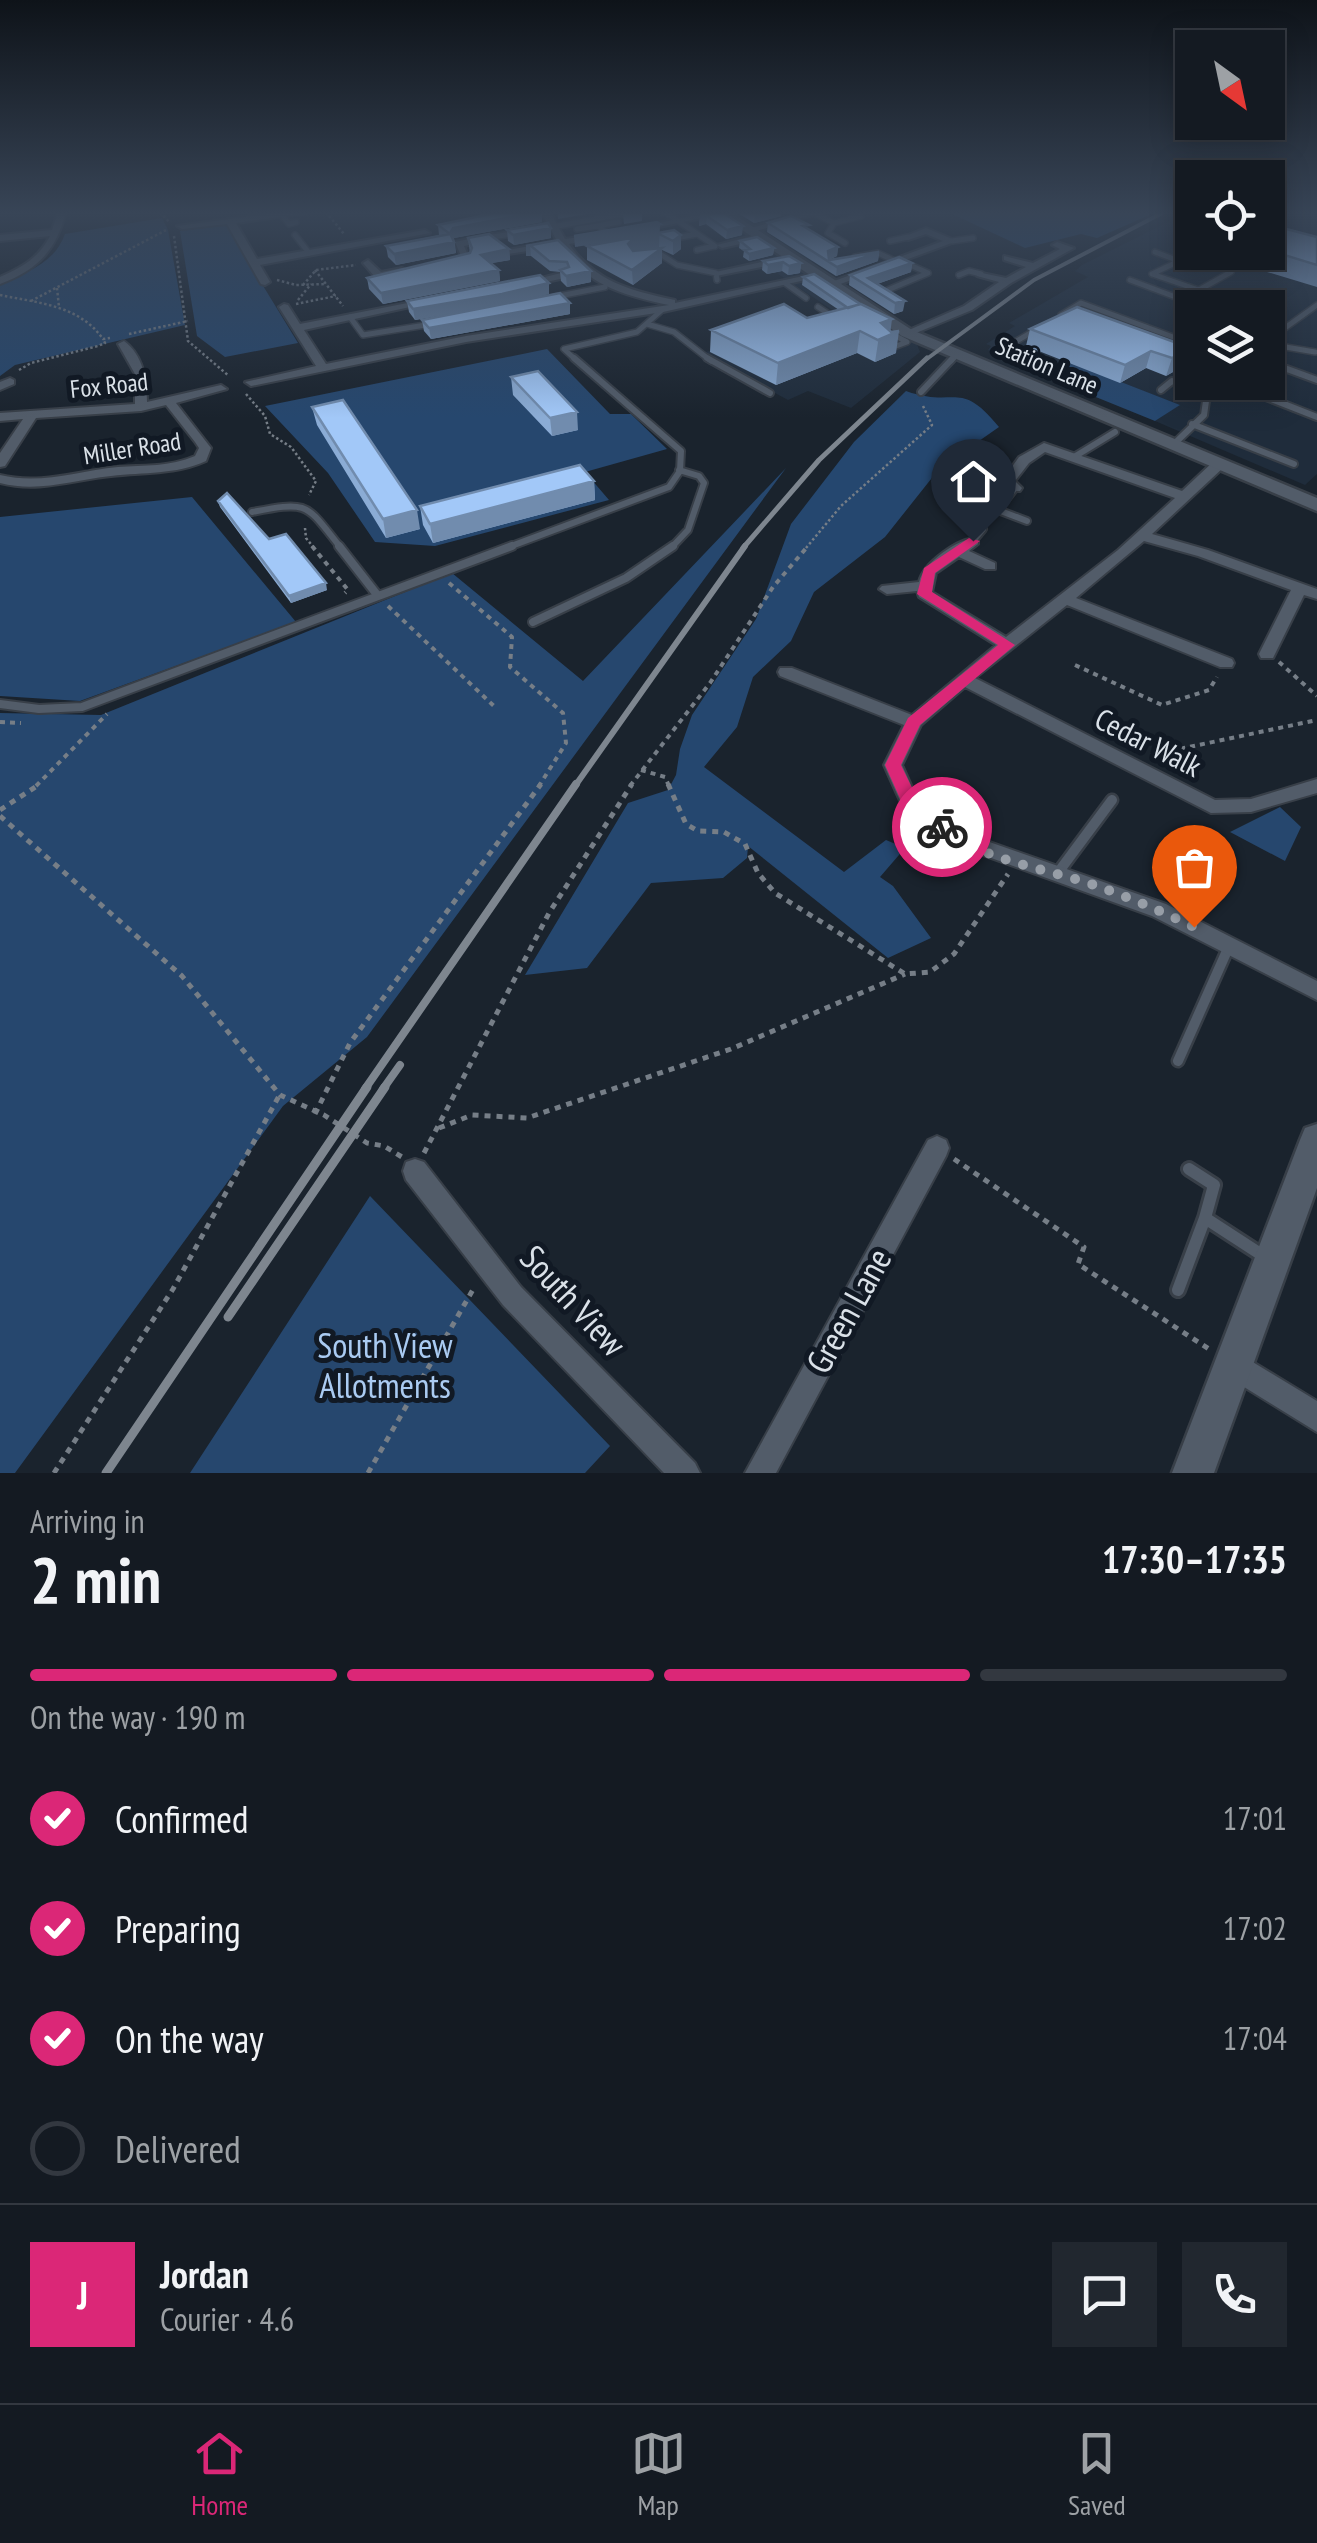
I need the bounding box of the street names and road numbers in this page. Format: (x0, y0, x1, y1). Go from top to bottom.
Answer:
street label: Station Lane (991, 329, 1103, 401)
street label: Fox Road (68, 365, 150, 405)
street label: Miller Road (81, 425, 183, 471)
street label: Cedar Walk (1089, 698, 1209, 785)
street label: South View (511, 1235, 637, 1366)
street label: Green Lane (795, 1240, 901, 1381)

